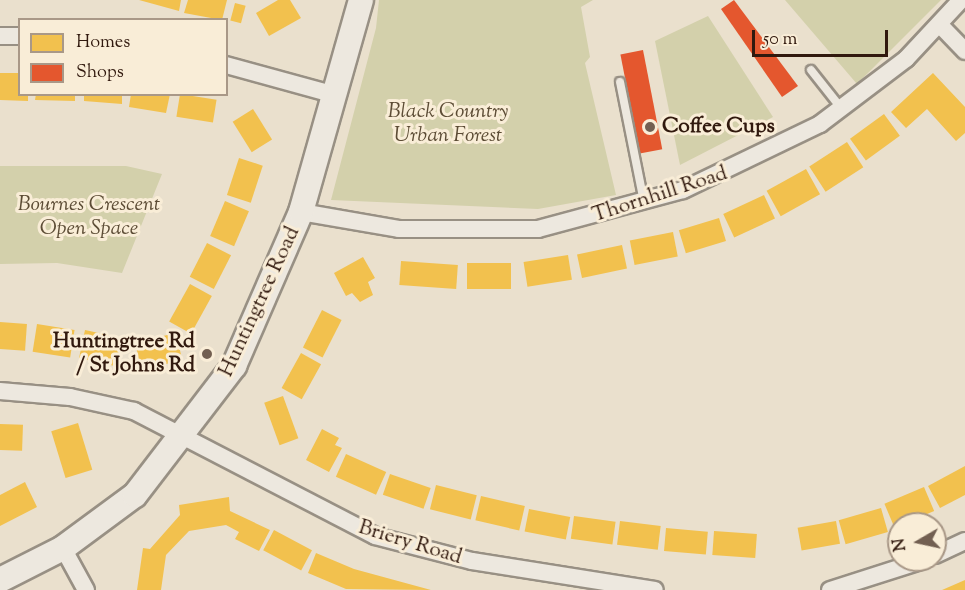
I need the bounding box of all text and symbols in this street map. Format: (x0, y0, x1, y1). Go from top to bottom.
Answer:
legend (18, 18, 228, 96)
scale bar (755, 18, 892, 56)
text: 50 m (763, 27, 797, 53)
text: Homes (76, 30, 130, 56)
text: Shops (76, 60, 124, 86)
park label: Black Country Urban Forest (388, 99, 508, 149)
place label: Coffee Cups (662, 114, 775, 140)
marker: Coffee Cups (643, 120, 657, 134)
street label: Thornhill Road (589, 161, 731, 229)
park label: Bournes Crescent Open Space (18, 192, 160, 242)
street label: Huntingtree Road (214, 223, 306, 381)
place label: Huntingtree Rd / St Johns Rd (53, 329, 195, 379)
marker: Huntingtree Rd / St Johns Rd (200, 347, 214, 361)
north arrow (887, 512, 947, 572)
street label: Briery Road (355, 515, 465, 571)
text: N (888, 536, 913, 553)

